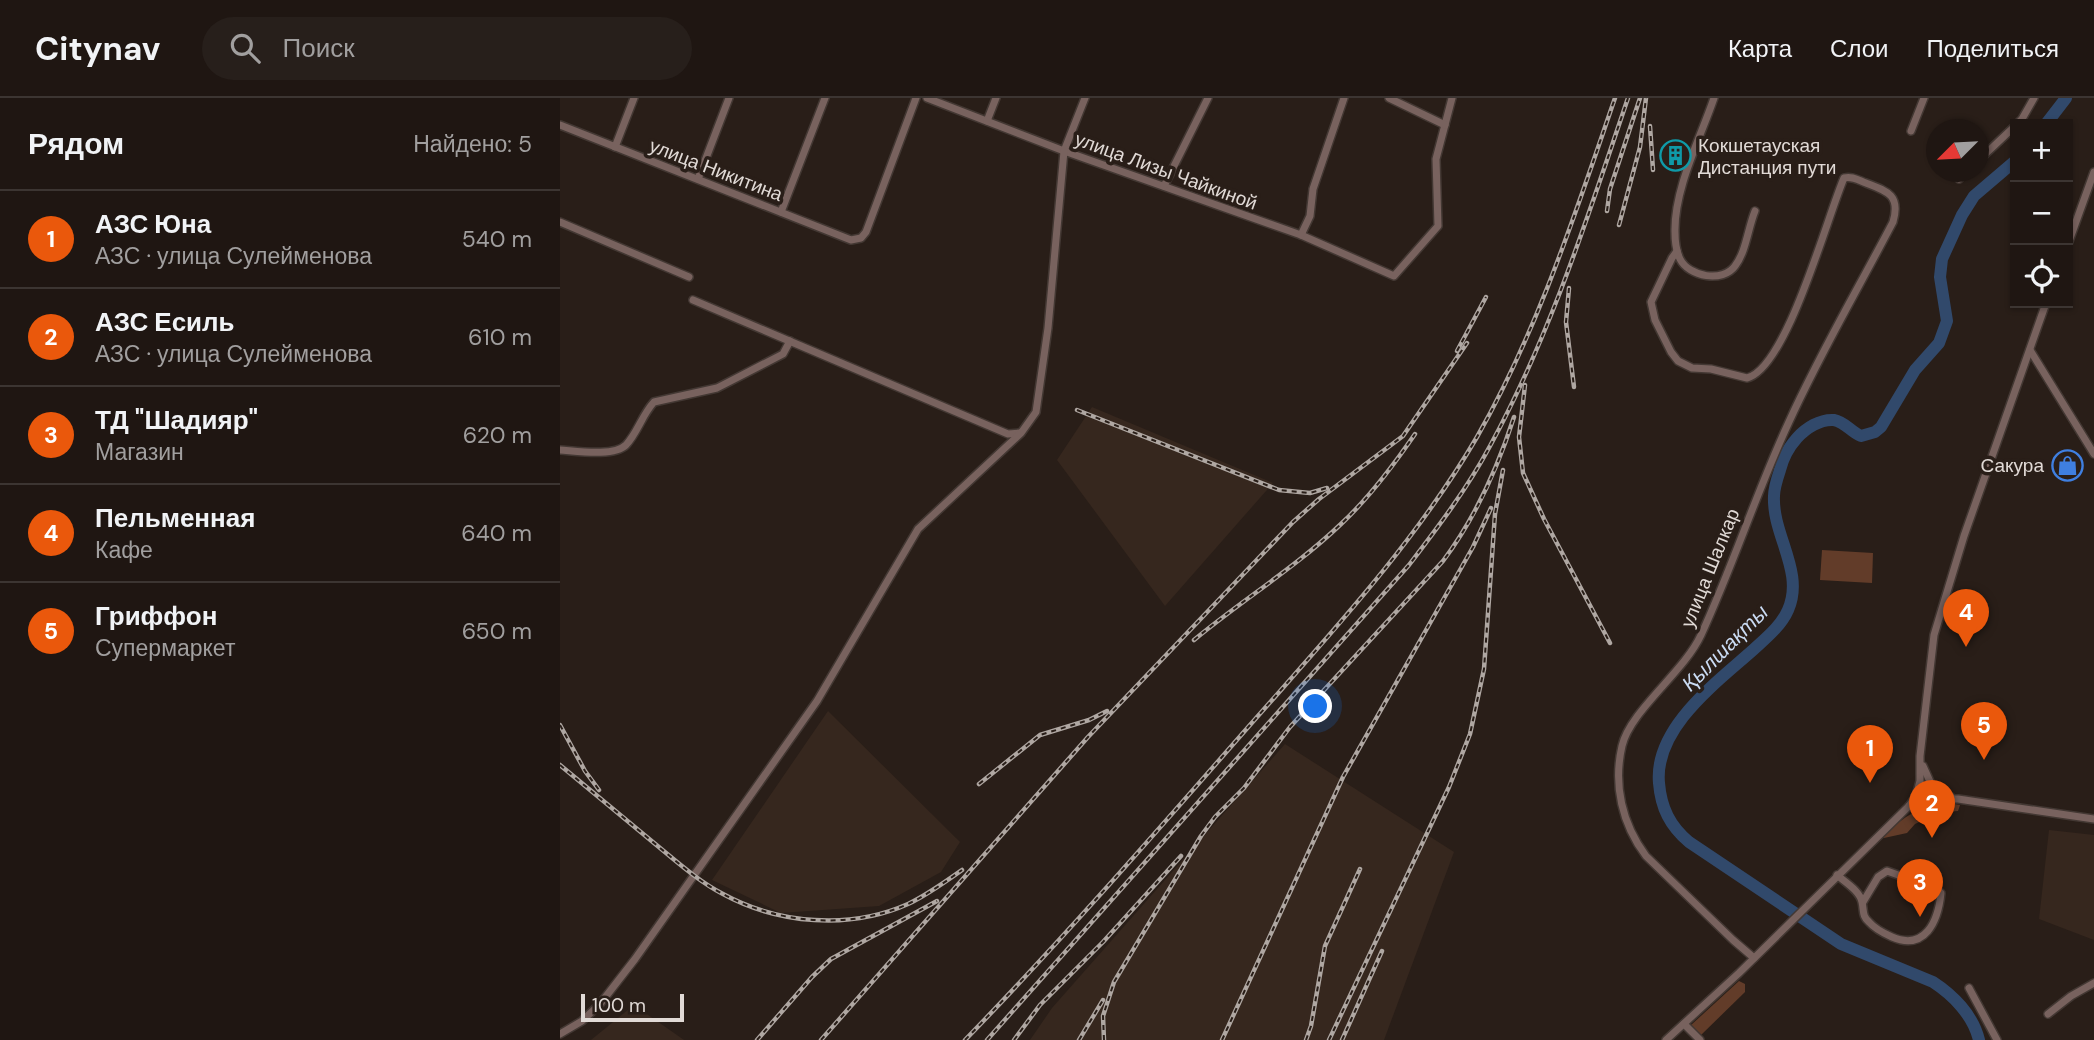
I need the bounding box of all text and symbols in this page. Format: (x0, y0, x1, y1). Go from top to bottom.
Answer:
search box (202, 17, 692, 80)
text: Citynav (35, 27, 160, 70)
icon: search (226, 29, 264, 67)
text: Поиск (282, 31, 355, 65)
text: Карта (1728, 33, 1792, 64)
text: Слои (1830, 33, 1888, 64)
text: Поделиться (1926, 33, 2059, 64)
north arrow (1926, 119, 1989, 182)
map controls (2010, 119, 2073, 308)
button: + (2010, 119, 2073, 182)
text: Рядом (28, 124, 124, 163)
street label: улица Лизы Чайкиной (1071, 126, 1261, 216)
text: Найдено: 5 (413, 129, 532, 159)
street label: улица Никитина (646, 133, 787, 207)
place label: Кокшетауская Дистанция пути (1698, 133, 1836, 180)
building icon: Кокшетауская Дистанция пути (1658, 139, 1692, 173)
button: − (2010, 182, 2073, 245)
text: АЗС Юна (95, 207, 211, 241)
text: 1 (47, 224, 55, 254)
text: 540 m (462, 224, 532, 254)
text: АЗС · улица Сулейменова (95, 241, 372, 271)
button: locate (2010, 245, 2073, 308)
text: АЗС Есиль (95, 305, 235, 339)
text: 2 (44, 322, 58, 352)
text: 610 m (468, 322, 532, 352)
text: АЗС · улица Сулейменова (95, 339, 372, 369)
text: ТД "Шадияр" (95, 403, 258, 437)
text: 3 (44, 420, 58, 450)
text: 620 m (463, 420, 532, 450)
text: Магазин (95, 437, 184, 467)
shop icon: Сакура (2050, 448, 2084, 482)
place label: Сакура (1981, 453, 2044, 478)
text: Пельменная (95, 501, 255, 535)
street label: улица Шалкар (1675, 505, 1745, 631)
text: 4 (44, 518, 58, 548)
text: 640 m (461, 518, 532, 548)
text: Кафе (95, 535, 153, 565)
pin: 4 (1943, 589, 1989, 647)
water label: Қылшақты (1676, 598, 1775, 697)
text: Гриффон (95, 599, 217, 633)
text: 5 (44, 616, 58, 646)
text: 650 m (462, 616, 532, 646)
text: Супермаркет (95, 633, 235, 663)
your location (1298, 689, 1332, 723)
pin: 5 (1961, 702, 2007, 760)
pin: 1 (1847, 725, 1893, 783)
pin: 2 (1909, 780, 1955, 838)
pin: 3 (1897, 859, 1943, 917)
scale bar (581, 991, 684, 1023)
text: 100 m (592, 993, 646, 1018)

